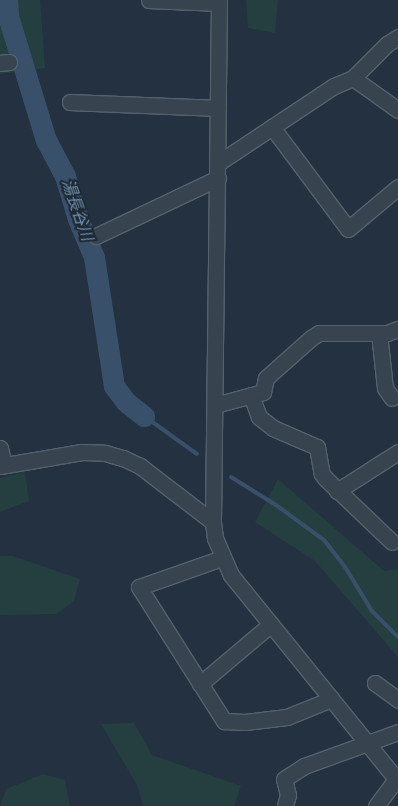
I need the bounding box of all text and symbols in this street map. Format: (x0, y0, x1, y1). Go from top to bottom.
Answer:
water label: 湯長谷川 (58, 177, 96, 243)

